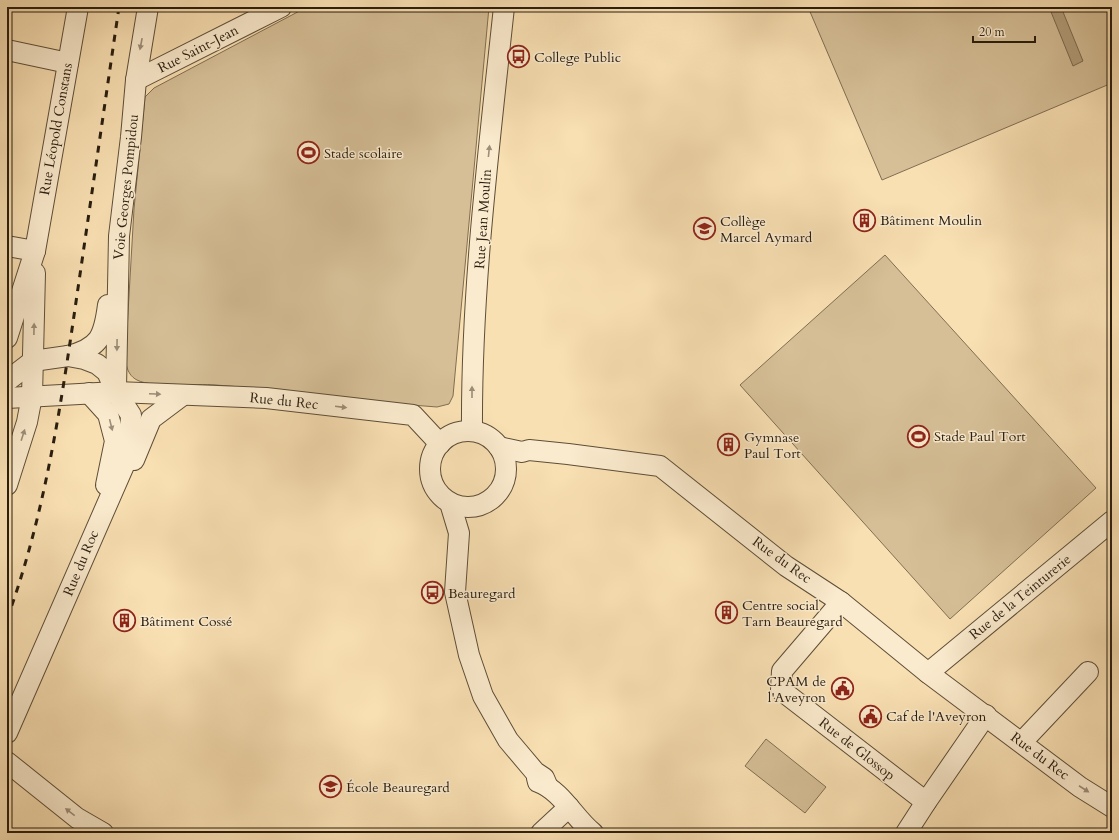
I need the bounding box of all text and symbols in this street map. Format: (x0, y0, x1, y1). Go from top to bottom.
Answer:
scale bar (973, 18, 1035, 44)
street label: Rue Saint-Jean (154, 20, 242, 77)
text: 20 m (979, 24, 1006, 40)
one-way arrow (138, 37, 144, 50)
bus stop icon: College Public (506, 44, 532, 70)
place label: College Public (534, 48, 621, 67)
street label: Rue Léopold Constans (35, 61, 77, 196)
street label: Voie Georges Pompidou (109, 113, 143, 261)
sports icon: Stade scolaire (295, 140, 321, 166)
place label: Stade scolaire (324, 144, 403, 163)
one-way arrow (485, 145, 492, 157)
street label: Rue Jean Moulin (470, 168, 496, 270)
building icon: Bâtiment Moulin (851, 207, 877, 233)
place label: Bâtiment Moulin (880, 211, 982, 230)
place label: Collège Marcel Aymard (720, 212, 813, 247)
school or university icon: Collège Marcel Aymard (692, 216, 718, 242)
one-way arrow (30, 323, 37, 335)
one-way arrow (114, 339, 120, 352)
one-way arrow (469, 385, 475, 398)
street label: Rue du Rec (249, 388, 319, 414)
one-way arrow (149, 390, 161, 397)
one-way arrow (334, 404, 347, 410)
one-way arrow (108, 419, 114, 431)
sports icon: Stade Paul Tort (905, 423, 931, 449)
place label: Stade Paul Tort (934, 427, 1026, 446)
place label: Gymnase Paul Tort (744, 428, 801, 463)
one-way arrow (20, 429, 26, 441)
building icon: Gymnase Paul Tort (715, 432, 741, 458)
street label: Rue du Roc (59, 527, 103, 599)
street label: Rue du Rec (749, 532, 815, 588)
street label: Rue de la Teinturerie (965, 550, 1075, 644)
bus stop icon: Beauregard (419, 580, 445, 606)
place label: Beauregard (448, 584, 516, 603)
place label: Centre social Tarn Beauregard (742, 596, 843, 631)
building icon: Centre social Tarn Beauregard (713, 600, 739, 626)
building icon: Bâtiment Cossé (112, 608, 138, 634)
place label: Bâtiment Cossé (140, 612, 232, 631)
place label: CPAM de l'Aveyron (766, 672, 826, 707)
public building icon: CPAM de l'Aveyron (829, 676, 855, 702)
public building icon: Caf de l'Aveyron (858, 703, 884, 729)
place label: Caf de l'Aveyron (886, 707, 987, 726)
street label: Rue de Glossop (815, 713, 899, 785)
street label: Rue du Rec (1007, 728, 1073, 784)
school or university icon: École Beauregard (318, 774, 344, 800)
place label: École Beauregard (346, 778, 450, 797)
one-way arrow (1079, 785, 1089, 793)
one-way arrow (65, 808, 76, 816)

